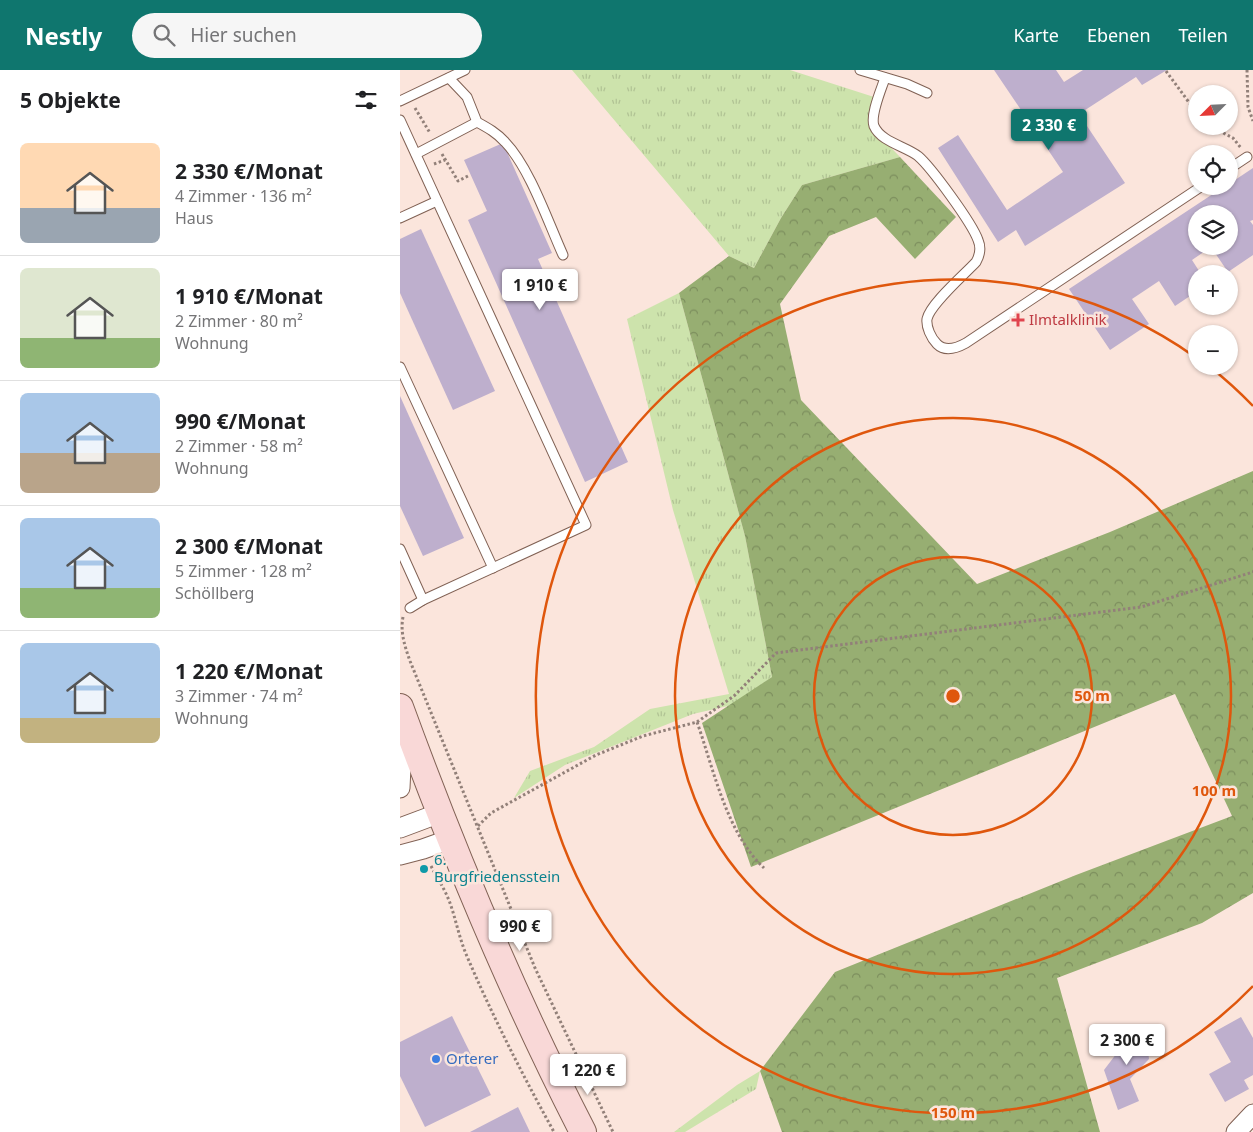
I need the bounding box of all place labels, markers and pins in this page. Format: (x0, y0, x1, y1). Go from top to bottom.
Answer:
pin: 2 330 € (1003, 108, 1095, 151)
pin: 1 910 € (494, 268, 586, 311)
place label: Ilmtalklinik (1029, 309, 1107, 329)
marker: Ilmtalklinik (1011, 313, 1025, 327)
centre of rings (944, 687, 962, 705)
place label: 6. Burgfriedensstein (434, 849, 560, 886)
marker: 6. Burgfriedensstein (418, 863, 430, 875)
pin: 990 € (485, 910, 555, 952)
pin: 2 300 € (1081, 1024, 1173, 1066)
place label: Orterer (446, 1048, 498, 1068)
marker: Orterer (430, 1053, 442, 1065)
pin: 1 220 € (542, 1054, 634, 1096)

